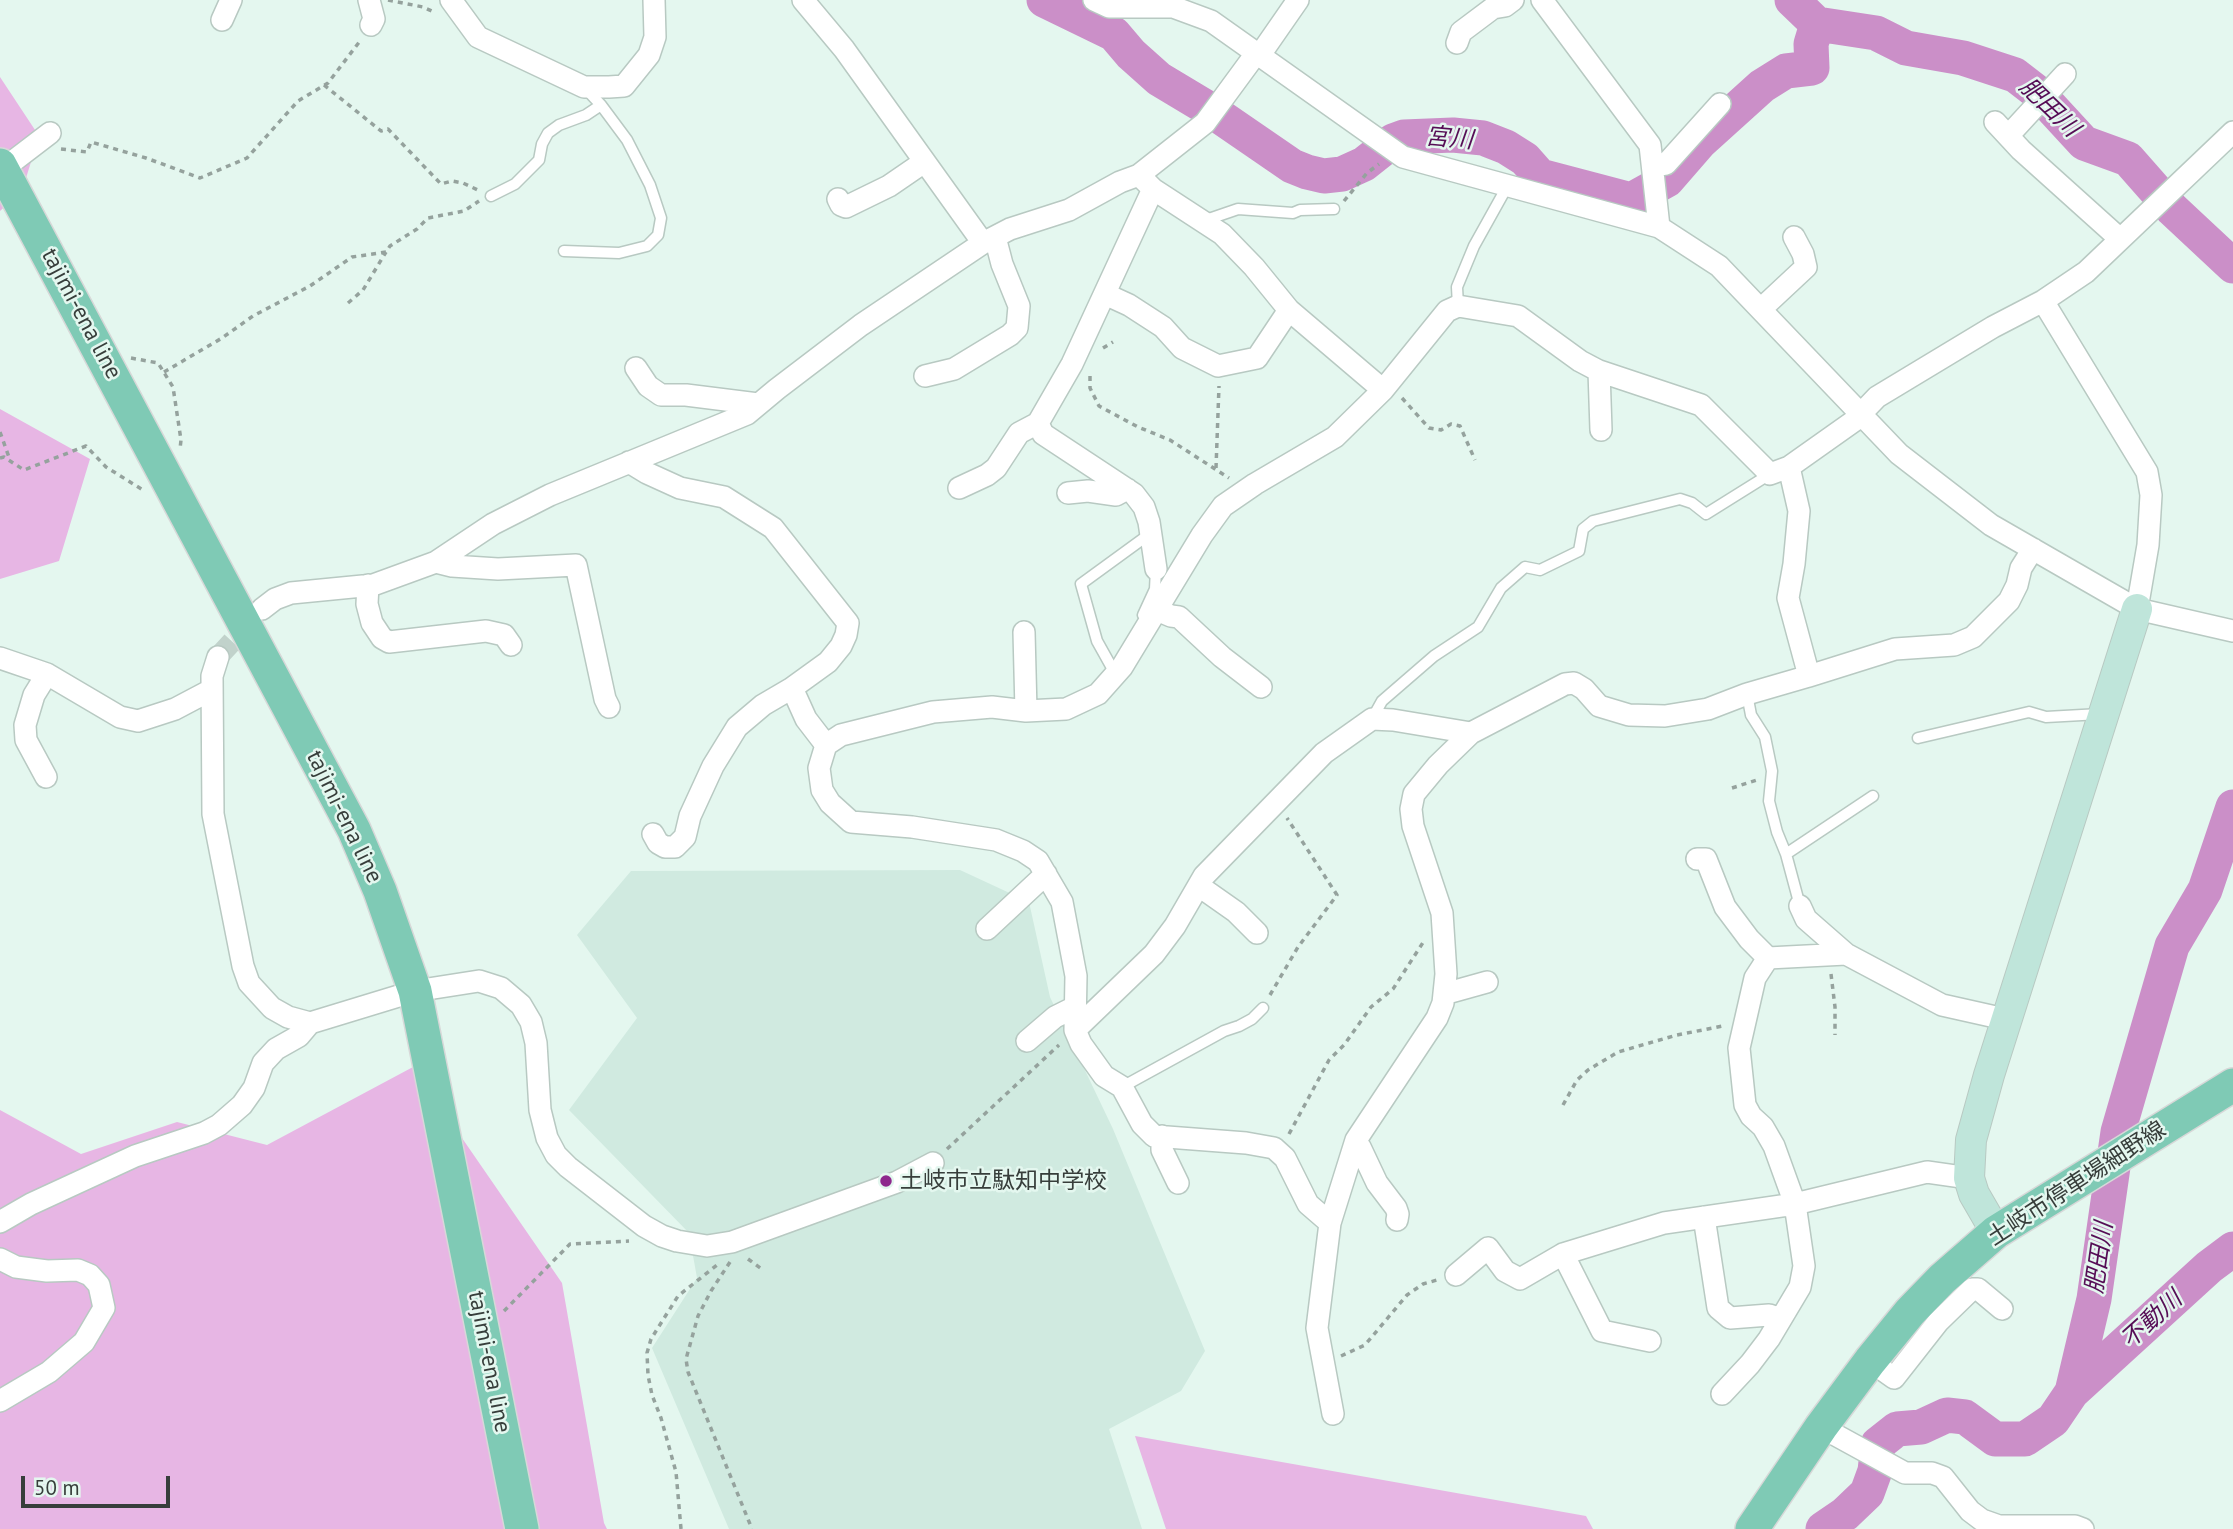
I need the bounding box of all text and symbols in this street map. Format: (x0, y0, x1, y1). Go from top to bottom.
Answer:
water label: 肥田川 (2013, 73, 2085, 143)
water label: 宮川 (1424, 123, 1474, 155)
street label: tajimi-ena line (35, 244, 127, 384)
street label: tajimi-ena line (300, 746, 388, 888)
street label: 土岐市停車場細野線 (1983, 1116, 2171, 1252)
place label: 土岐市立駄知中学校 (900, 1167, 1107, 1195)
marker: 土岐市立駄知中学校 (878, 1173, 894, 1189)
water label: 肥田川 (2081, 1220, 2119, 1296)
water label: 不動川 (2116, 1285, 2188, 1355)
street label: tajimi-ena line (462, 1289, 516, 1435)
scale bar (24, 1462, 173, 1506)
text: 50 m (34, 1474, 80, 1501)

